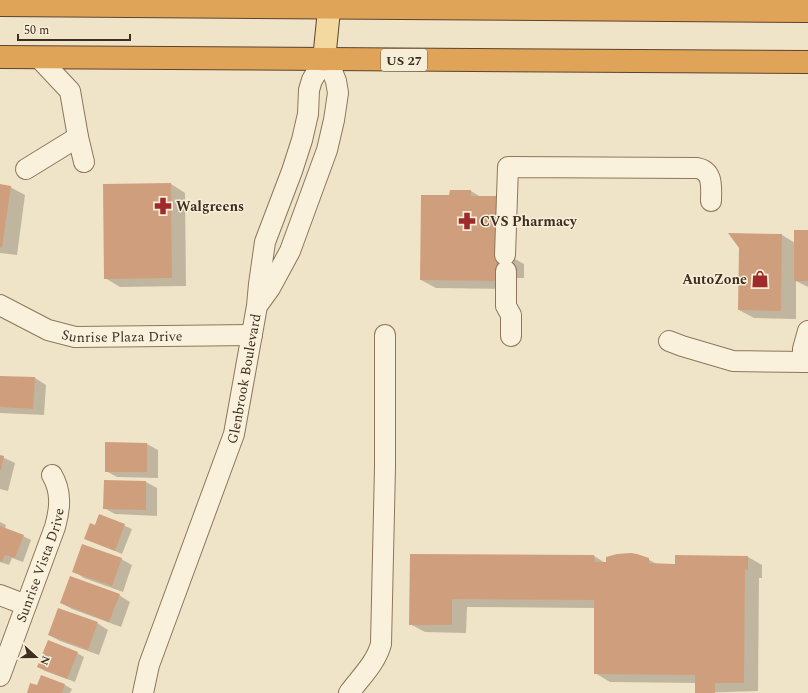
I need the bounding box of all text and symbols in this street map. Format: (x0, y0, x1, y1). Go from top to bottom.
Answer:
scale bar (18, 16, 130, 42)
text: 50 m (24, 21, 49, 40)
road number: US 27 (381, 49, 427, 71)
pharmacy icon: Walgreens (153, 196, 173, 216)
place label: Walgreens (176, 196, 244, 217)
pharmacy icon: CVS Pharmacy (457, 211, 477, 231)
place label: CVS Pharmacy (480, 211, 578, 232)
place label: AutoZone (682, 269, 747, 290)
shop icon: AutoZone (750, 269, 770, 289)
street label: Glenbrook Boulevard (221, 312, 266, 447)
street label: Sunrise Plaza Drive (59, 324, 183, 348)
street label: Sunrise Vista Drive (11, 507, 70, 625)
north arrow (16, 637, 56, 677)
text: N (35, 653, 54, 668)

